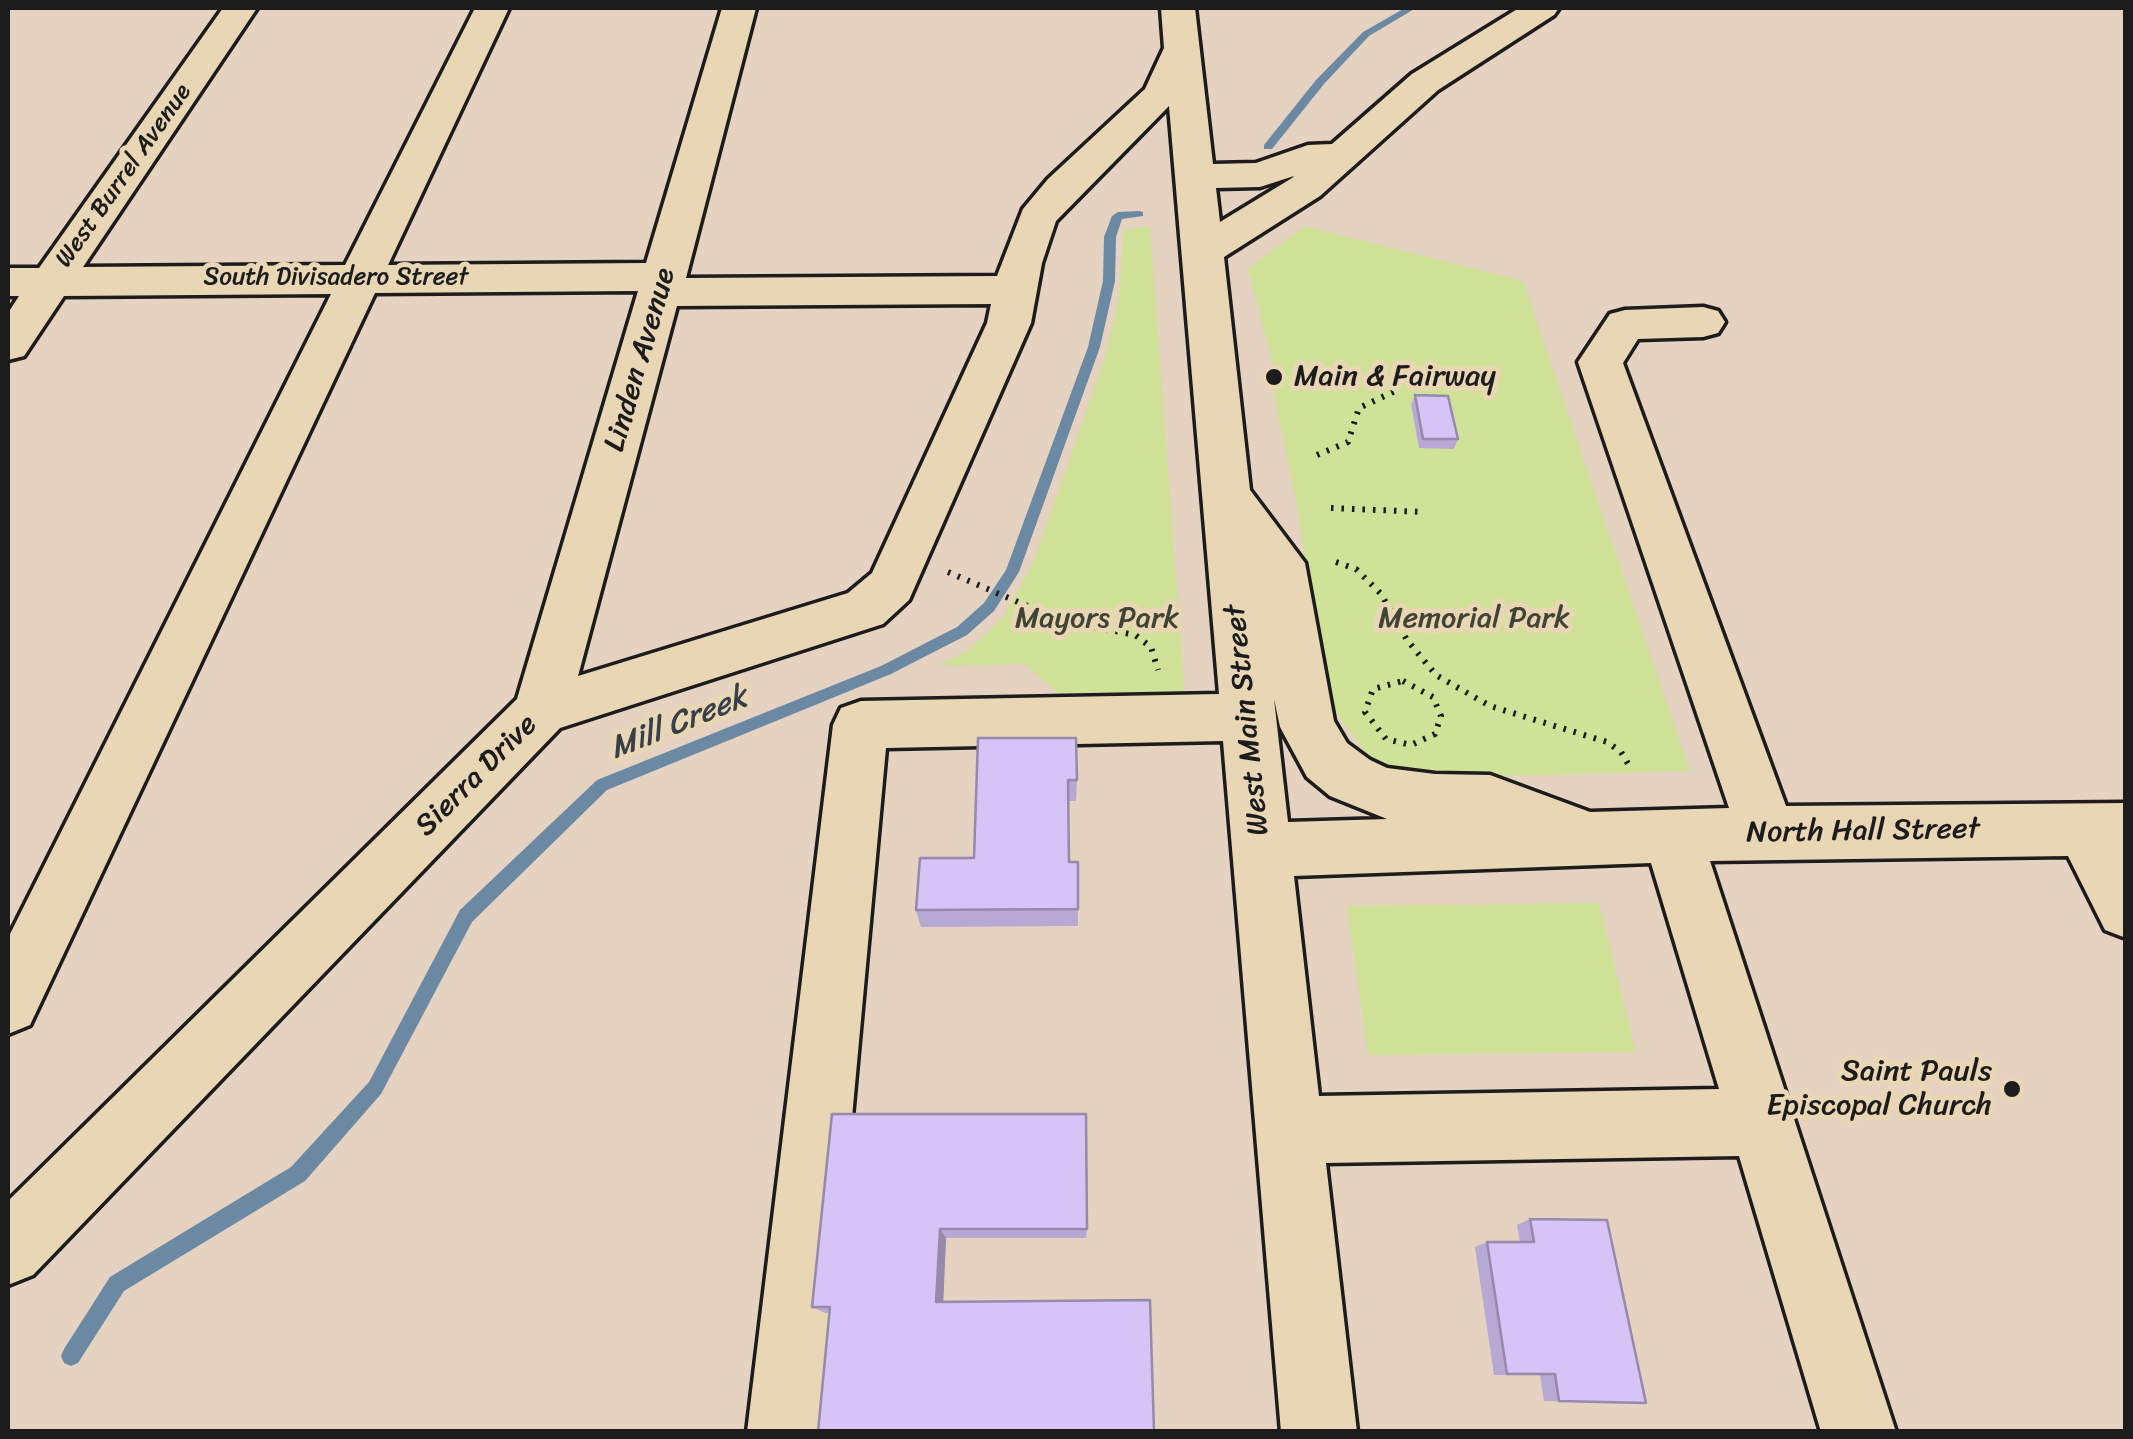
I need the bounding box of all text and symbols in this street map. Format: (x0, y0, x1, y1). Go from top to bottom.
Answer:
street label: West Burrel Avenue (49, 79, 199, 273)
street label: South Divisadero Street (204, 263, 468, 293)
street label: Linden Avenue (598, 264, 684, 456)
place label: Main & Fairway (1294, 359, 1496, 395)
marker: Main & Fairway (1263, 366, 1285, 388)
park label: Mayors Park (1015, 601, 1179, 637)
park label: Memorial Park (1378, 601, 1570, 637)
street label: West Main Street (1218, 603, 1278, 837)
water label: Mill Creek (605, 679, 753, 769)
street label: Sierra Drive (408, 707, 546, 845)
street label: North Hall Street (1746, 812, 1980, 852)
place label: Saint Pauls Episcopal Church (1766, 1054, 1992, 1124)
marker: Saint Pauls Episcopal Church (2001, 1078, 2023, 1100)

